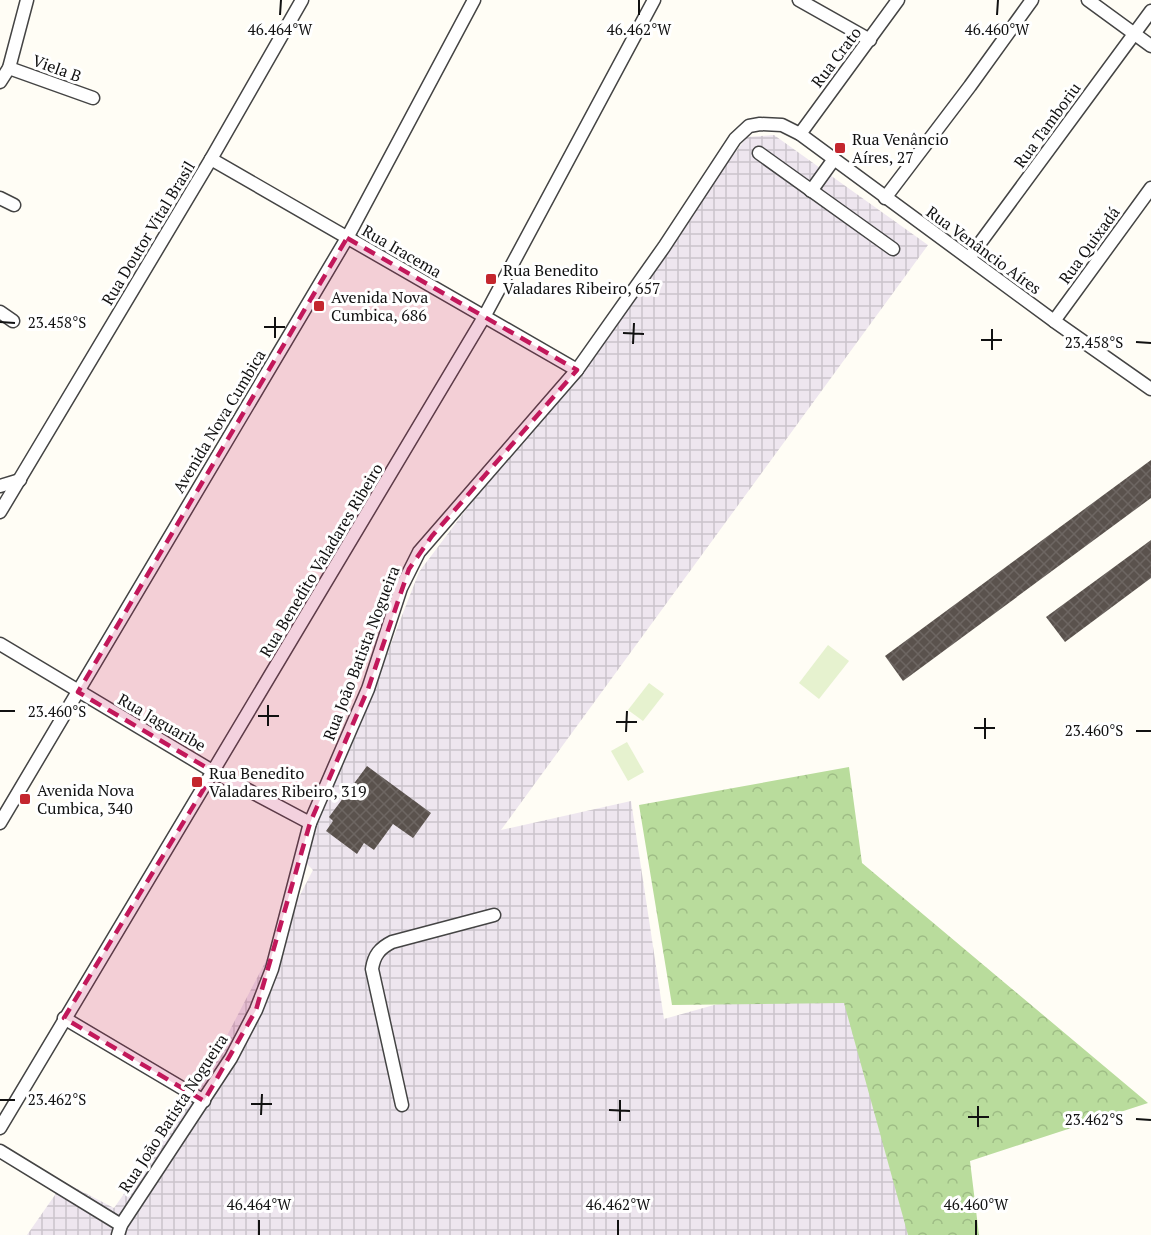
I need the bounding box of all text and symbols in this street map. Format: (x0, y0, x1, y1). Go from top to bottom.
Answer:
text: 46.464°W (248, 19, 313, 39)
text: 46.462°W (607, 19, 672, 39)
text: 46.460°W (965, 19, 1030, 39)
street label: Rua Crato (806, 22, 866, 92)
street label: Viela B (30, 49, 84, 87)
street label: Rua Tamboriu (1009, 78, 1085, 172)
place label: Rua Venâncio Aíres, 27 (852, 128, 949, 168)
marker: Rua Venâncio Aíres, 27 (833, 141, 847, 155)
street label: Rua Doutor Vital Brasil (96, 157, 200, 309)
street label: Rua Venâncio Aíres (922, 201, 1046, 299)
street label: Rua Quixadá (1053, 202, 1125, 288)
street label: Rua Iracema (358, 219, 446, 283)
place label: Rua Benedito Valadares Ribeiro, 657 (503, 259, 661, 299)
marker: Rua Benedito Valadares Ribeiro, 657 (484, 272, 498, 286)
place label: Avenida Nova Cumbica, 686 (331, 286, 428, 326)
marker: Avenida Nova Cumbica, 686 (312, 299, 326, 313)
text: 23.458°S (28, 312, 86, 332)
text: 23.458°S (1065, 332, 1123, 352)
street label: Avenida Nova Cumbica (167, 345, 271, 497)
street label: Rua Benedito Valadares Ribeiro (254, 459, 388, 661)
street label: Rua João Batista Nogueira (318, 563, 404, 743)
street label: Rua Jaguaribe (114, 688, 210, 756)
text: 23.460°S (28, 701, 86, 721)
text: 23.460°S (1065, 720, 1123, 740)
place label: Rua Benedito Valadares Ribeiro, 319 (209, 762, 367, 802)
marker: Rua Benedito Valadares Ribeiro, 319 (190, 775, 204, 789)
place label: Avenida Nova Cumbica, 340 (37, 779, 134, 819)
marker: Avenida Nova Cumbica, 340 (18, 792, 32, 806)
street label: Rua João Batista Nogueira (113, 1029, 233, 1197)
text: 23.462°S (28, 1089, 86, 1109)
text: 23.462°S (1065, 1109, 1123, 1129)
text: 46.464°W (227, 1194, 292, 1214)
text: 46.462°W (586, 1194, 651, 1214)
text: 46.460°W (944, 1194, 1009, 1214)

